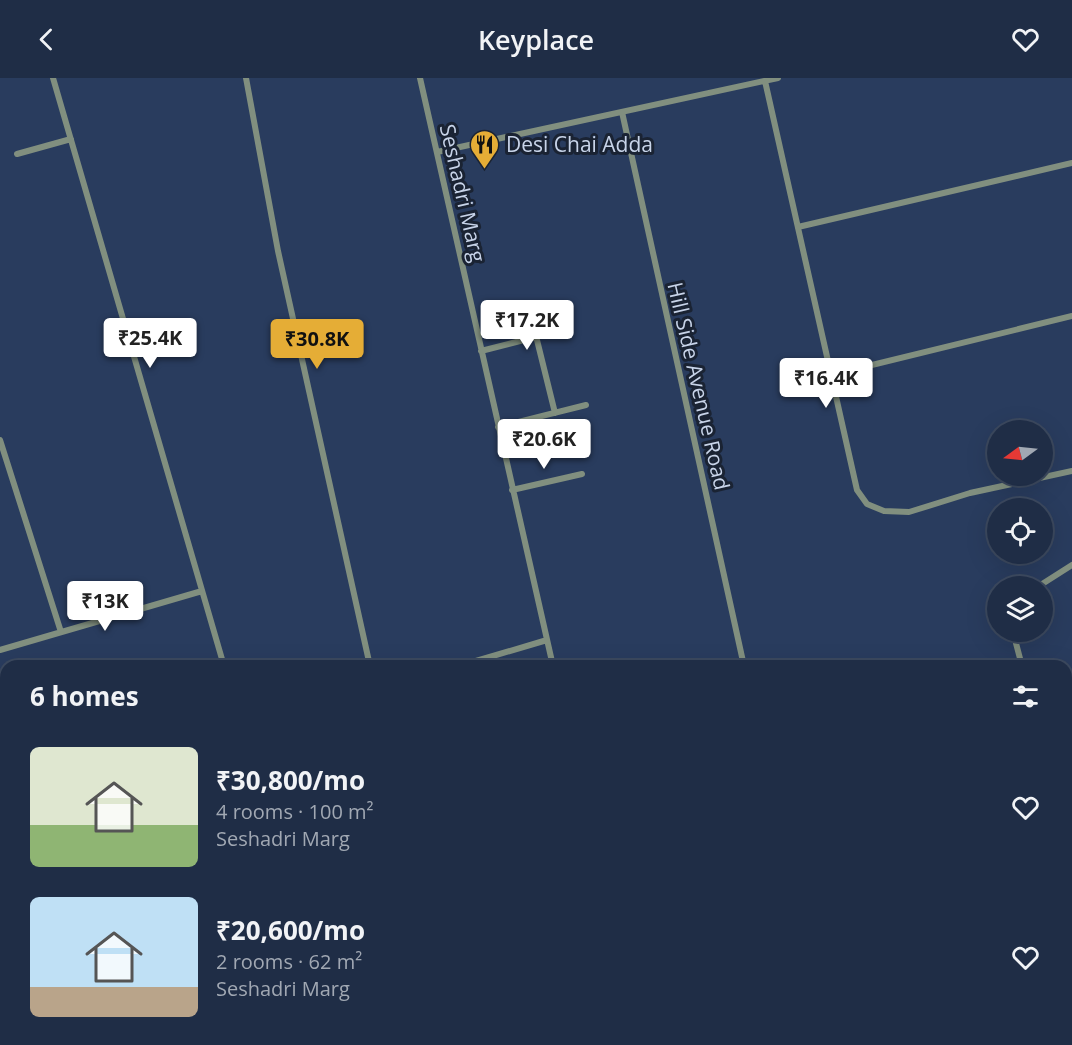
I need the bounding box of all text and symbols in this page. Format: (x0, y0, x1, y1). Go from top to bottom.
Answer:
text: Keyplace (478, 21, 594, 58)
icon: back (30, 23, 63, 56)
icon: heart (1009, 23, 1042, 56)
street label: Seshadri Marg (434, 121, 492, 265)
restaurant icon: Desi Chai Adda (469, 128, 501, 170)
place label: Desi Chai Adda (506, 130, 653, 158)
street label: Hill Side Avenue Road (661, 279, 737, 493)
pin: ₹17.2K (478, 300, 576, 351)
text: ₹17.2K (495, 306, 559, 333)
pin: ₹25.4K (101, 318, 199, 369)
pin: ₹30.8K (268, 319, 366, 370)
text: ₹25.4K (118, 324, 182, 351)
text: ₹30.8K (285, 325, 349, 352)
pin: ₹16.4K (777, 358, 875, 409)
text: ₹16.4K (794, 364, 858, 391)
pin: ₹20.6K (495, 419, 593, 470)
north arrow (987, 420, 1053, 486)
map controls (987, 420, 1053, 642)
text: ₹20.6K (512, 425, 576, 452)
button: locate (987, 498, 1053, 564)
button: layers (987, 576, 1053, 642)
pin: ₹13K (69, 581, 141, 632)
text: ₹13K (81, 587, 129, 614)
text: 6 homes (30, 678, 139, 714)
icon: filters (1009, 680, 1042, 713)
text: ₹30,800/mo (216, 762, 365, 798)
icon: home (78, 771, 150, 843)
icon: heart (1009, 791, 1042, 824)
text: 4 rooms · 100 m² (216, 798, 374, 825)
text: Seshadri Marg (216, 825, 350, 852)
text: ₹20,600/mo (216, 912, 365, 948)
icon: home (78, 921, 150, 993)
icon: heart (1009, 941, 1042, 974)
text: 2 rooms · 62 m² (216, 948, 362, 975)
text: Seshadri Marg (216, 975, 350, 1002)

